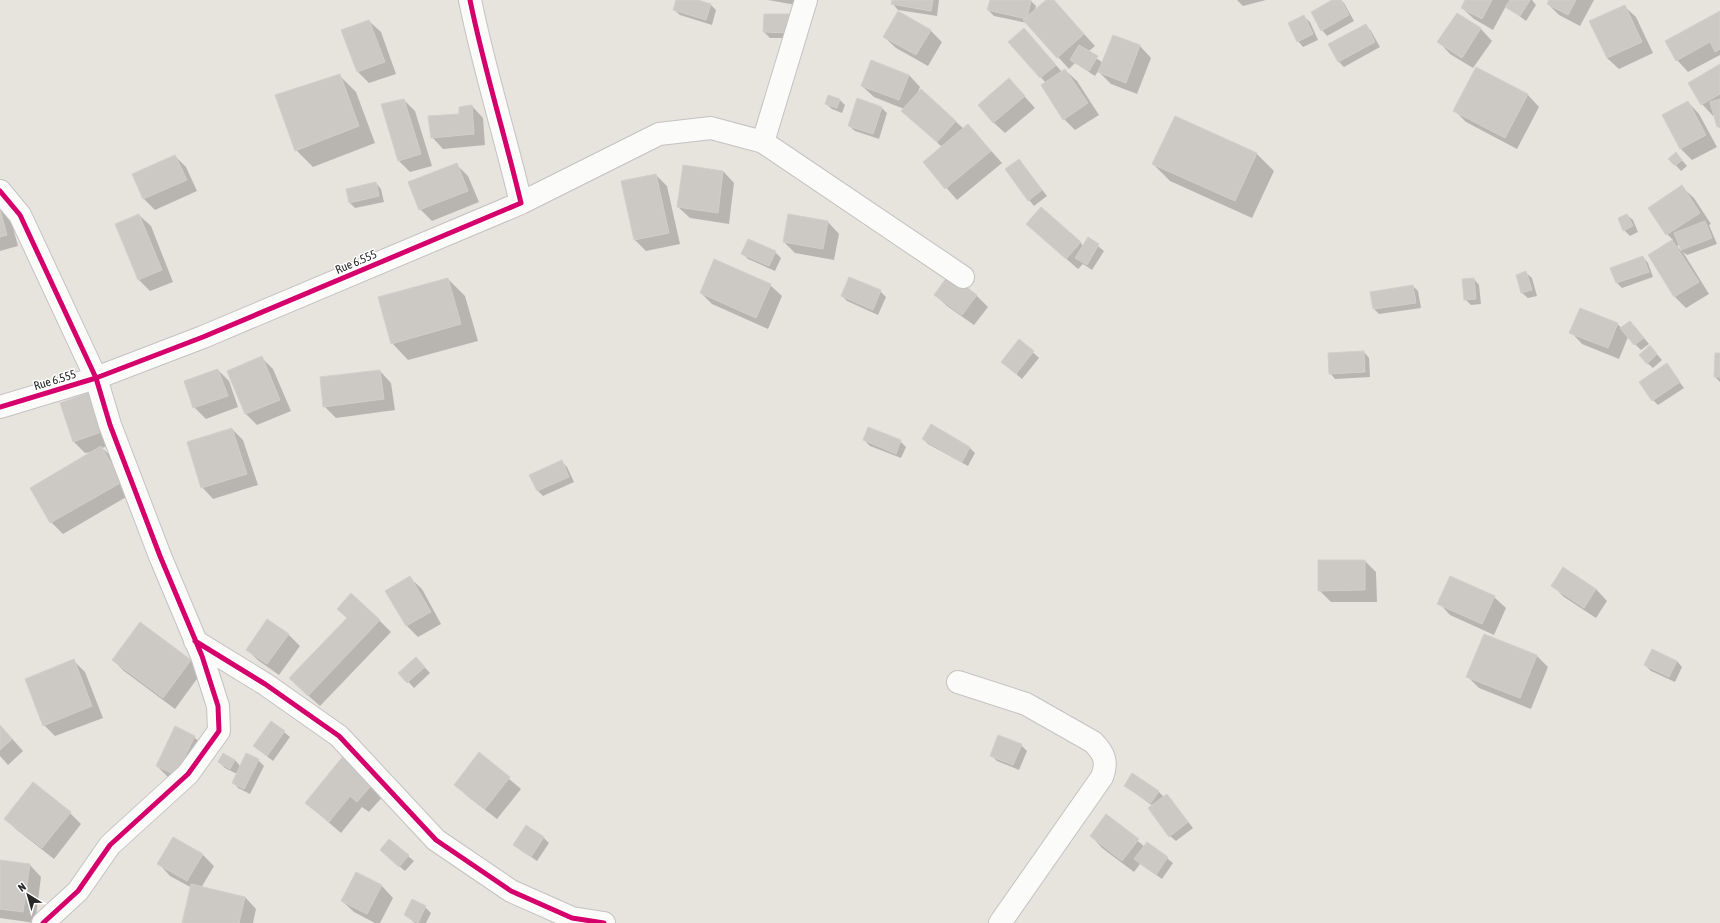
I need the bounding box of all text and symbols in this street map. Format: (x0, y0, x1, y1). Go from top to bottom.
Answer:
street label: Rue 6.555 (333, 247, 379, 277)
street label: Rue 6.555 (32, 367, 78, 393)
north arrow (8, 875, 48, 915)
text: N (16, 880, 28, 894)

